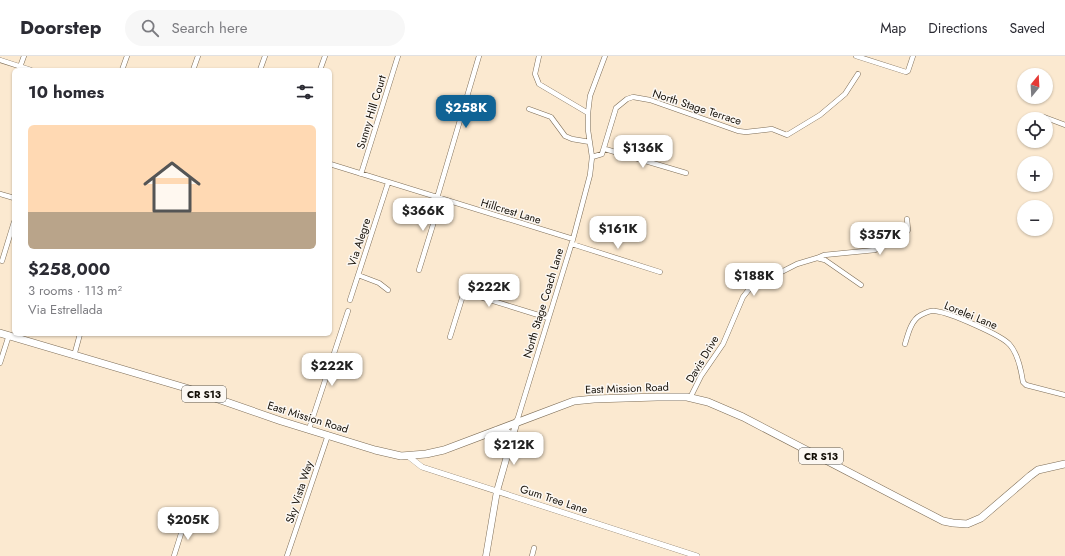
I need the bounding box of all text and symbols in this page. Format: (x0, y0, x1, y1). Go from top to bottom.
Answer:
search box (125, 10, 405, 46)
text: Doorstep (20, 14, 101, 41)
icon: search (139, 17, 161, 39)
text: Search here (171, 17, 247, 39)
text: Map (880, 18, 906, 38)
text: Directions (928, 18, 988, 38)
text: Saved (1010, 18, 1045, 38)
north arrow (1017, 68, 1053, 104)
map controls (1017, 68, 1053, 236)
street label: Sunny Hill Court (352, 73, 390, 151)
text: 10 homes (28, 80, 104, 104)
icon: filters (294, 81, 316, 103)
street label: North Stage Terrace (650, 85, 744, 129)
pin: $258K (438, 95, 494, 129)
text: $258K (445, 98, 487, 117)
button: locate (1017, 112, 1053, 148)
pin: $136K (615, 135, 671, 169)
text: $136K (623, 138, 663, 157)
icon: home (136, 151, 208, 223)
button: + (1017, 156, 1053, 192)
street label: Hillcrest Lane (479, 194, 543, 228)
pin: $366K (395, 198, 451, 232)
button: − (1017, 200, 1053, 236)
text: $366K (402, 201, 444, 220)
street label: Via Alegre (344, 216, 374, 268)
pin: $161K (590, 216, 646, 250)
text: $161K (598, 219, 638, 238)
pin: $357K (852, 222, 908, 256)
text: $357K (859, 225, 901, 244)
street label: North Stage Coach Lane (519, 246, 567, 360)
text: $258,000 (28, 257, 110, 281)
pin: $188K (726, 263, 782, 297)
text: $188K (734, 266, 774, 285)
pin: $222K (461, 274, 517, 308)
text: $222K (468, 277, 510, 296)
text: 3 rooms · 113 m² (28, 281, 122, 300)
street label: Lorelei Lane (942, 297, 1000, 333)
text: Via Estrellada (28, 300, 102, 319)
street label: Davis Drive (682, 332, 723, 386)
pin: $222K (304, 353, 360, 387)
text: $222K (311, 356, 353, 375)
street label: East Mission Road (585, 379, 669, 397)
road number: CR S13 (182, 386, 226, 402)
street label: East Mission Road (265, 397, 351, 437)
pin: $212K (486, 432, 542, 466)
text: $212K (494, 435, 534, 454)
road number: CR S13 (799, 448, 843, 464)
street label: Sky Vista Way (281, 459, 317, 525)
street label: Gum Tree Lane (518, 481, 590, 518)
pin: $205K (160, 507, 216, 541)
text: $205K (167, 510, 209, 529)

